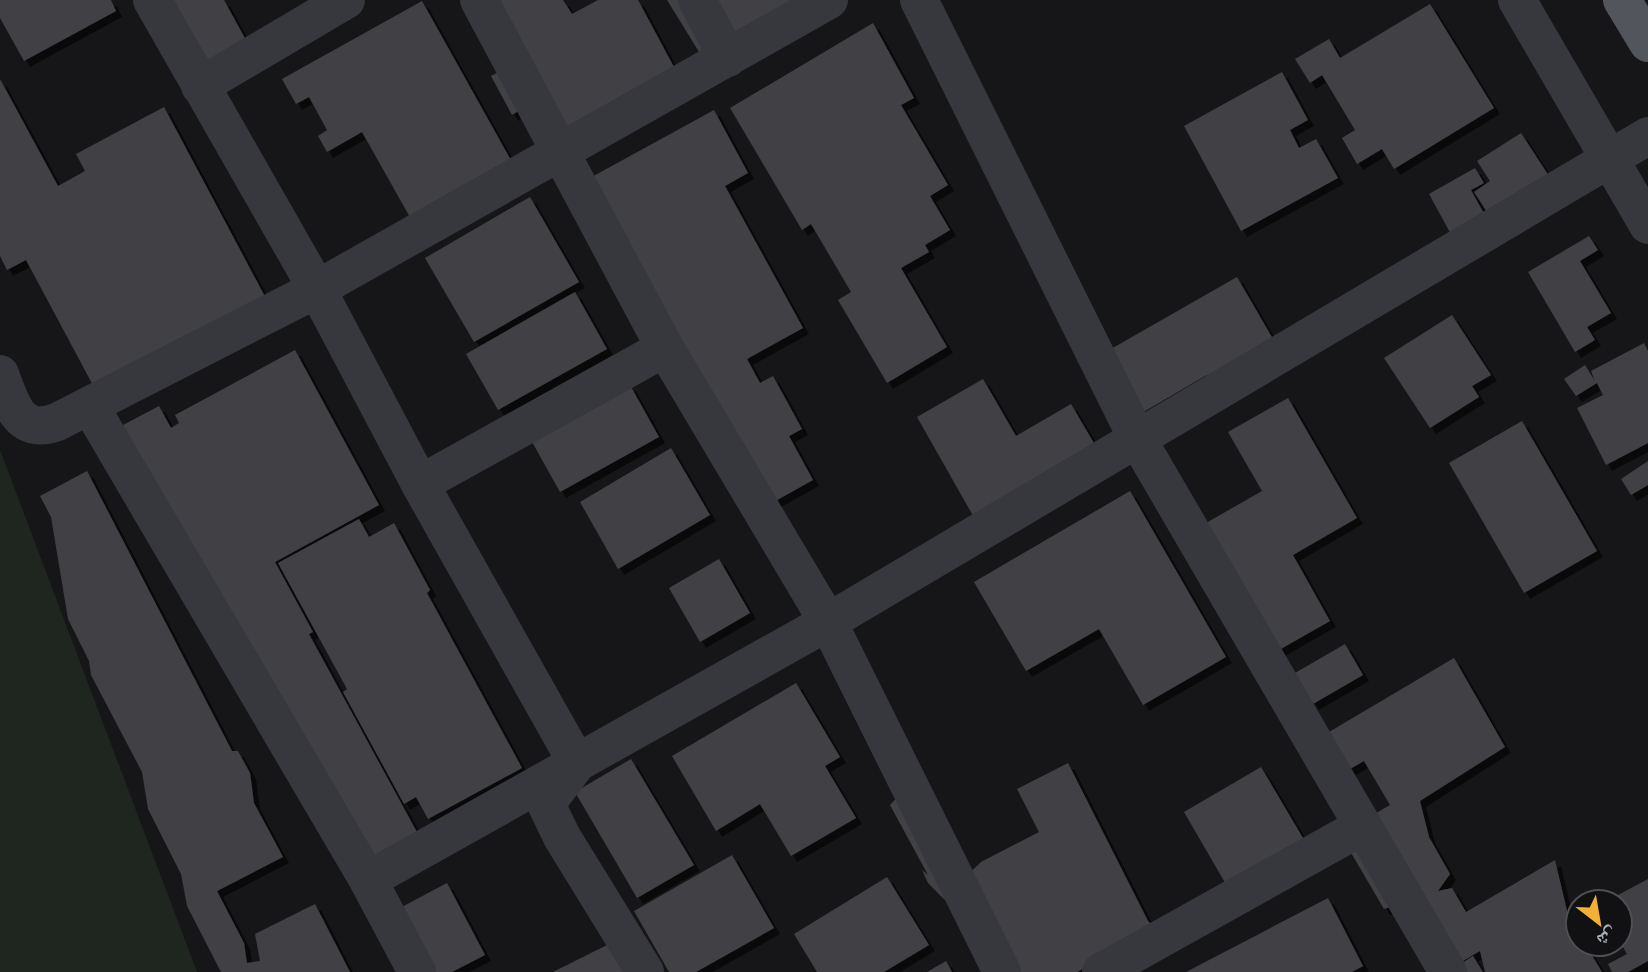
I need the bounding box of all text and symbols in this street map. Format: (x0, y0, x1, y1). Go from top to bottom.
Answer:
north arrow (1564, 888, 1634, 958)
text: ش (1593, 922, 1623, 953)

